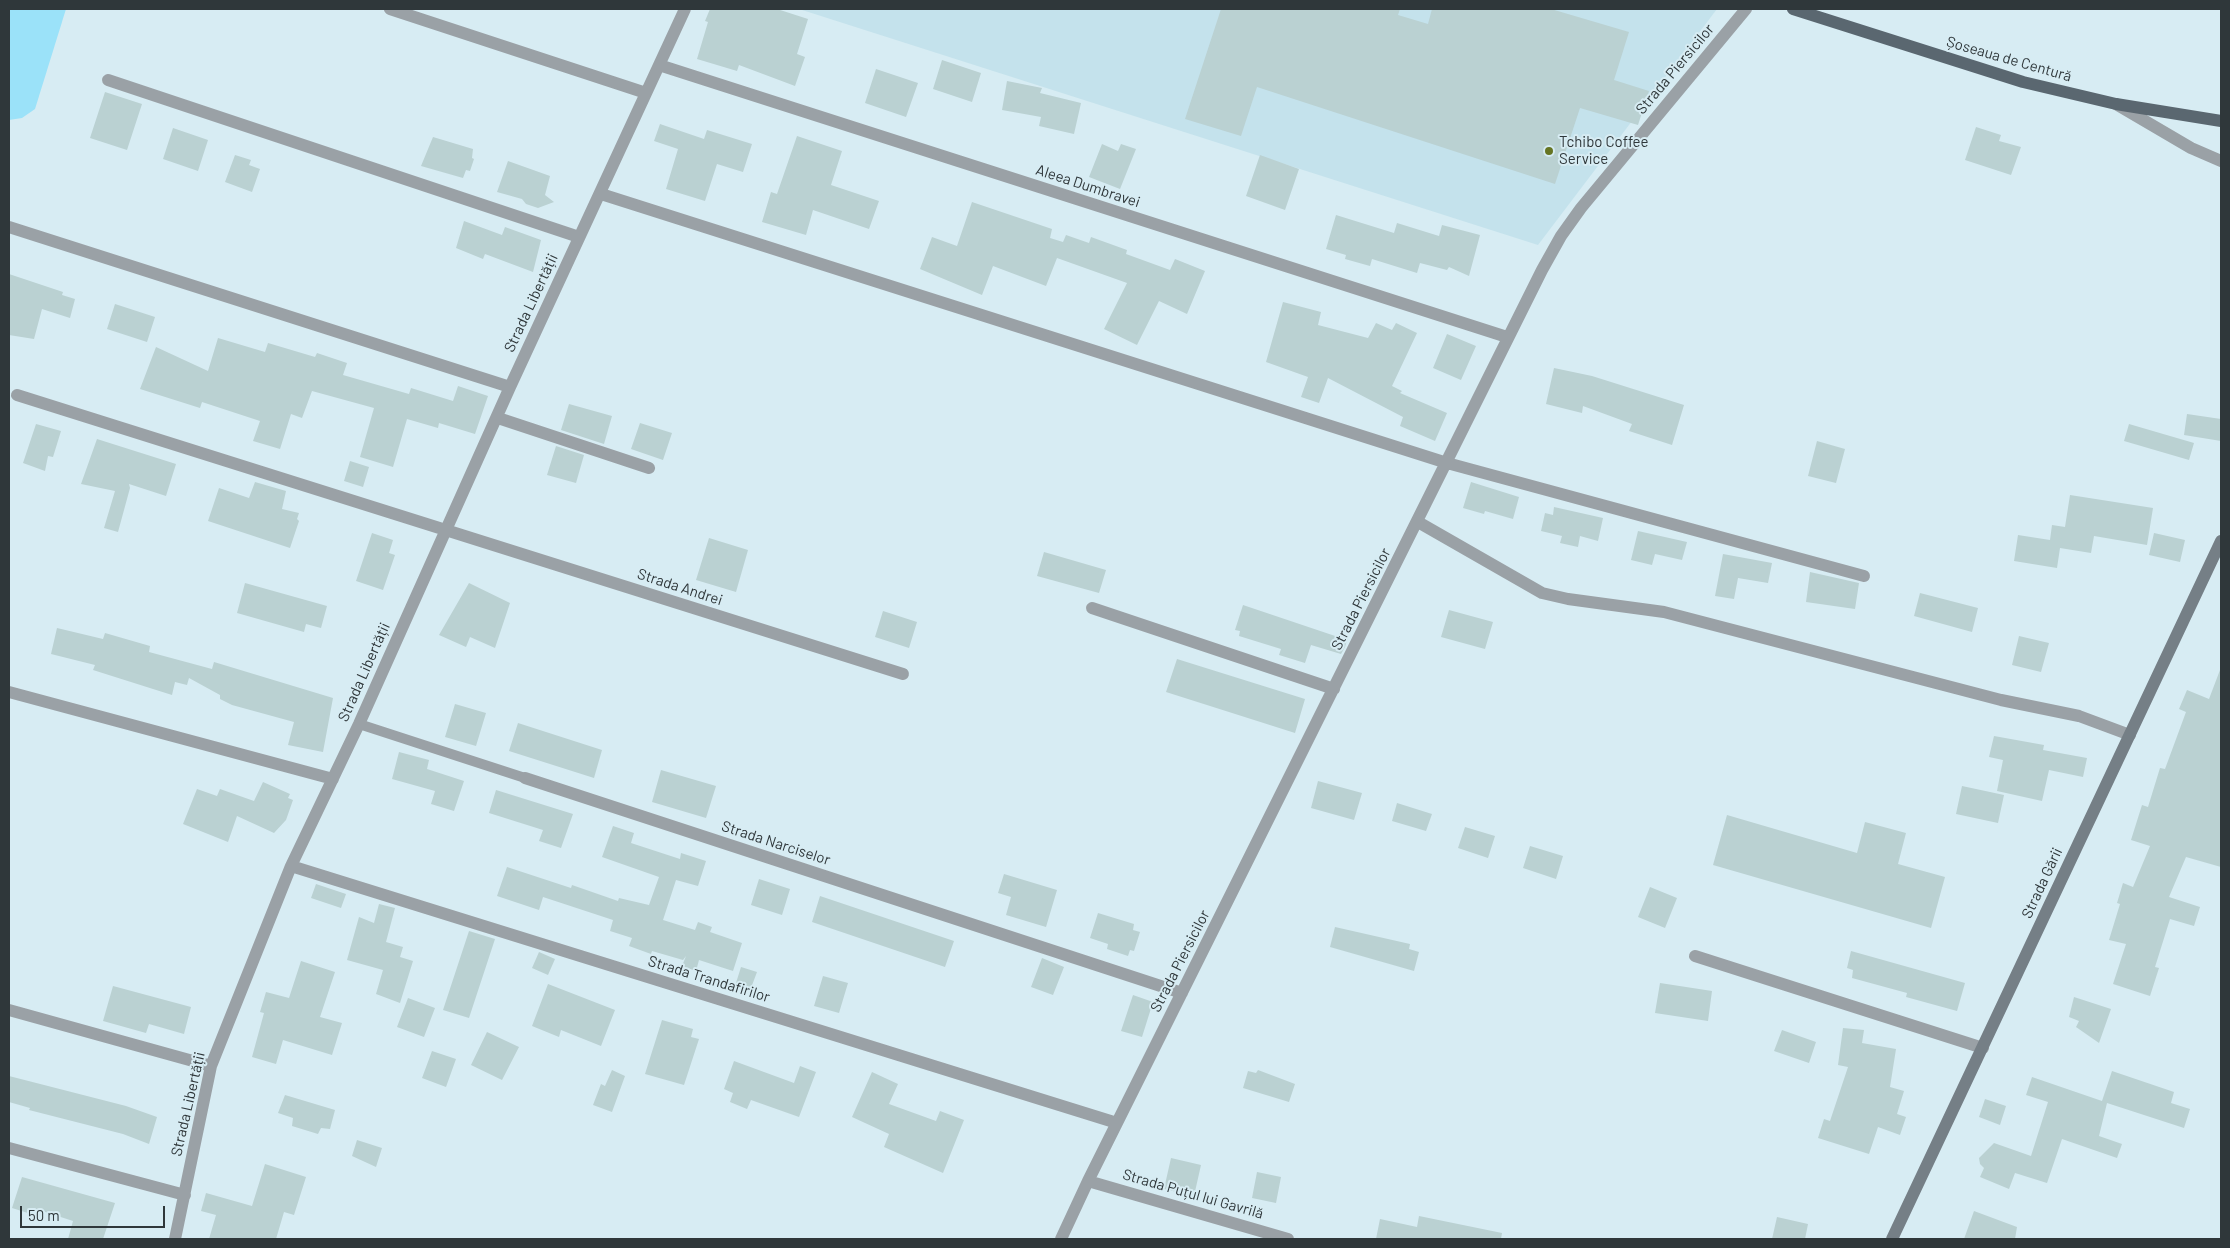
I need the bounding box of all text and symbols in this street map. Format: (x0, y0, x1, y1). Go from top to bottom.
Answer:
street label: Strada Piersicilor (1632, 20, 1718, 118)
street label: Șoseaua de Centură (1944, 33, 2074, 85)
place label: Tchibo Coffee Service (1559, 133, 1649, 168)
marker: Tchibo Coffee Service (1543, 145, 1555, 157)
street label: Aleea Dumbravei (1034, 161, 1142, 211)
street label: Strada Libertății (500, 251, 562, 355)
street label: Strada Piersicilor (1328, 545, 1394, 653)
street label: Strada Andrei (635, 565, 725, 609)
street label: Strada Libertății (334, 620, 394, 724)
street label: Strada Narciselor (719, 817, 833, 869)
street label: Strada Gării (2018, 845, 2066, 921)
street label: Strada Piersicilor (1147, 907, 1213, 1015)
street label: Strada Trandafirilor (646, 952, 772, 1006)
street label: Strada Libertății (167, 1050, 209, 1158)
street label: Strada Puțul lui Gavrilă (1121, 1165, 1265, 1223)
scale bar (22, 1196, 168, 1228)
text: 50 m (28, 1206, 60, 1224)

